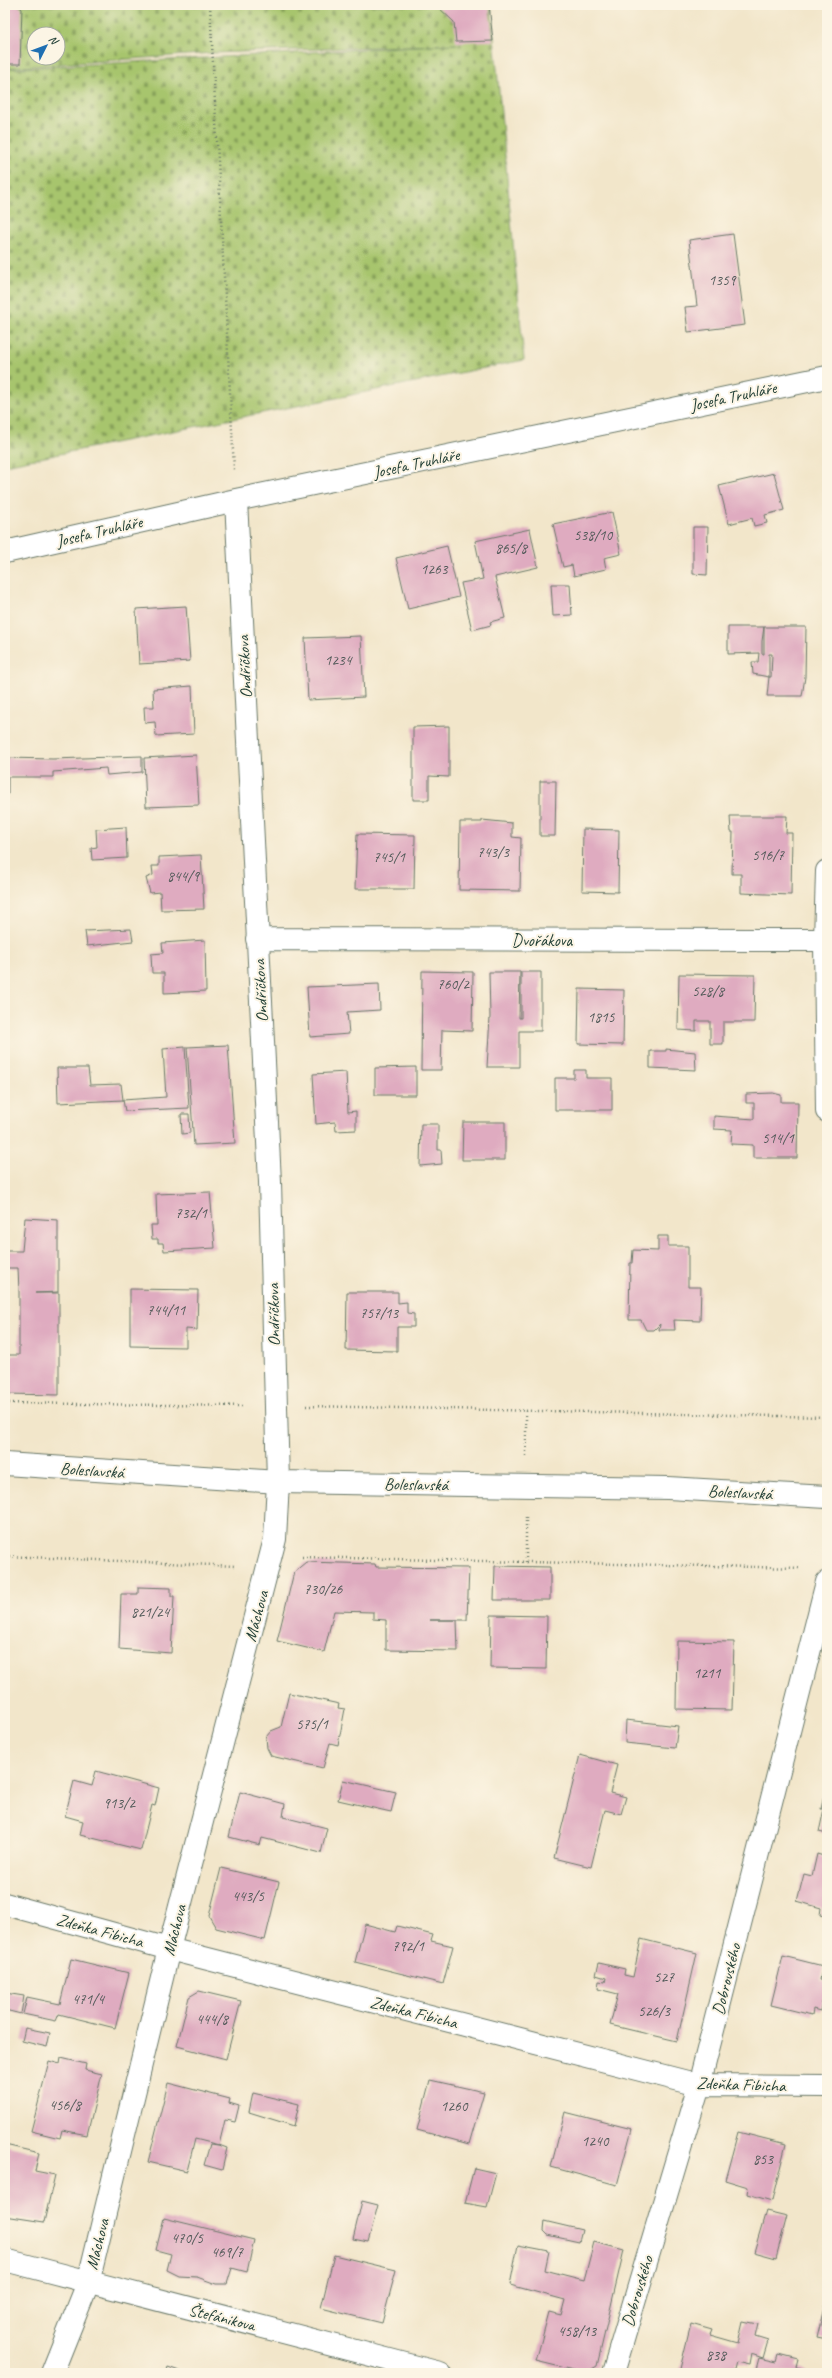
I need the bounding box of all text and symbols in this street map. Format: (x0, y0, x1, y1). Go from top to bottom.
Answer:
north arrow (26, 26, 66, 66)
text: N (46, 32, 62, 48)
house number: 1359 (708, 271, 737, 290)
street label: Josefa Truhláře (687, 377, 780, 416)
street label: Josefa Truhláře (370, 444, 463, 483)
street label: Josefa Truhláře (53, 511, 146, 552)
house number: 538/10 (574, 526, 614, 545)
house number: 865/8 (495, 539, 528, 558)
house number: 1263 (420, 560, 449, 579)
street label: Ondříčkova (232, 634, 257, 699)
house number: 1234 (324, 651, 353, 670)
house number: 743/3 (477, 843, 510, 862)
house number: 516/7 (752, 846, 785, 865)
house number: 745/1 (373, 848, 406, 867)
house number: 844/9 (167, 867, 200, 886)
street label: Dvořákova (512, 930, 573, 951)
street label: Ondříčkova (248, 958, 273, 1023)
house number: 760/2 (437, 975, 470, 994)
house number: 528/8 (692, 982, 725, 1001)
house number: 1815 (587, 1008, 616, 1027)
house number: 514/1 (762, 1129, 795, 1148)
house number: 732/1 (175, 1204, 208, 1223)
street label: Ondříčkova (262, 1282, 285, 1347)
house number: 744/11 (147, 1301, 187, 1320)
house number: 757/13 (360, 1304, 400, 1323)
street label: Boleslavská (59, 1458, 126, 1483)
street label: Boleslavská (384, 1473, 450, 1496)
street label: Boleslavská (707, 1480, 774, 1505)
house number: 730/26 (304, 1580, 344, 1599)
street label: Máchova (240, 1587, 274, 1644)
house number: 821/24 (131, 1603, 171, 1622)
house number: 1211 (693, 1664, 722, 1683)
house number: 575/1 (296, 1715, 329, 1734)
house number: 913/2 (103, 1794, 136, 1813)
house number: 443/5 (232, 1887, 265, 1906)
street label: Máchova (158, 1901, 191, 1958)
street label: Zdeňka Fibicha (54, 1909, 147, 1953)
house number: 792/1 (392, 1937, 425, 1956)
street label: Dobrovského (708, 1940, 746, 2017)
house number: 527 (654, 1968, 675, 1987)
house number: 471/4 (72, 1990, 105, 2009)
street label: Zdeňka Fibicha (368, 1992, 461, 2034)
house number: 526/3 (638, 2002, 671, 2021)
house number: 444/8 (196, 2010, 229, 2029)
street label: Zdeňka Fibicha (696, 2072, 787, 2097)
house number: 456/8 (49, 2096, 82, 2115)
house number: 1260 (440, 2097, 469, 2116)
house number: 1240 (581, 2132, 610, 2151)
house number: 853 (753, 2150, 774, 2169)
street label: Máchova (81, 2215, 114, 2272)
house number: 470/5 (171, 2229, 204, 2248)
house number: 469/7 (211, 2243, 244, 2262)
street label: Dobrovského (617, 2252, 658, 2329)
street label: Štefánikova (187, 2299, 259, 2336)
house number: 458/13 (558, 2322, 598, 2341)
house number: 838 (706, 2346, 727, 2365)

